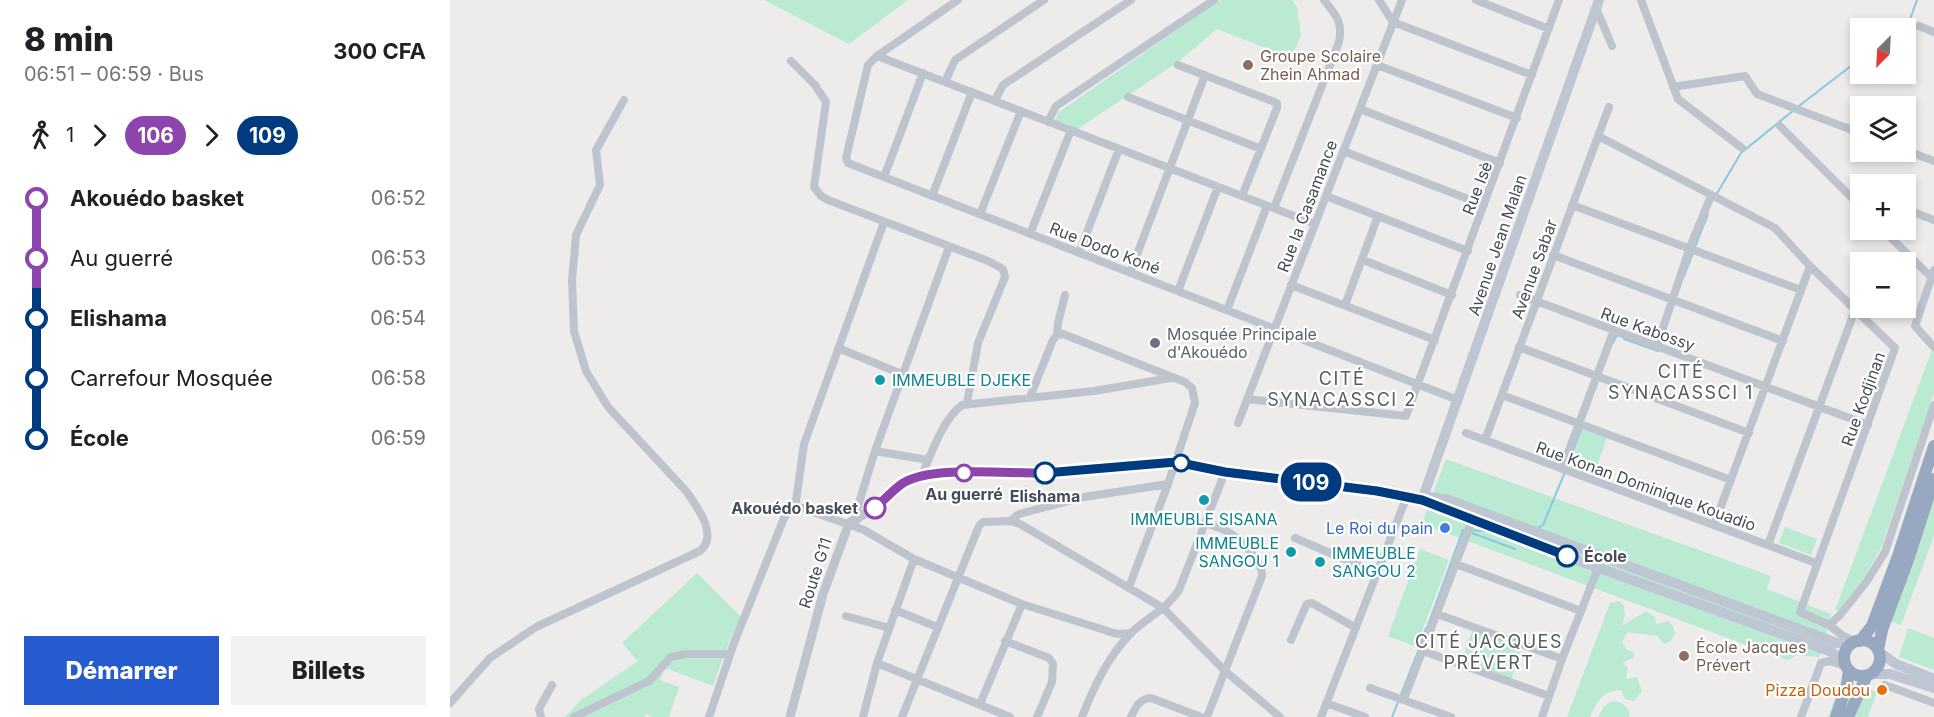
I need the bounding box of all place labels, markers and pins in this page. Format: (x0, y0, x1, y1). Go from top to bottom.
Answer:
place label: Groupe Scolaire Zhein Ahmad (1260, 46, 1381, 84)
marker: Groupe Scolaire Zhein Ahmad (1241, 58, 1255, 72)
place label: Mosquée Principale d'Akouédo (1167, 324, 1317, 362)
marker: Mosquée Principale d'Akouédo (1148, 336, 1162, 350)
place label: IMMEUBLE DJEKE (892, 370, 1031, 390)
marker: IMMEUBLE DJEKE (873, 373, 887, 387)
unlabelled marker (1172, 454, 1190, 472)
marker: Elishama (1034, 462, 1056, 484)
marker: Au guerré (955, 464, 973, 482)
place label: Au guerré (925, 484, 1003, 504)
place label: Elishama (1010, 486, 1080, 506)
marker: IMMEUBLE SISANA (1197, 493, 1211, 507)
marker: Akouédo basket (864, 497, 886, 519)
place label: Akouédo basket (731, 498, 858, 518)
place label: IMMEUBLE SISANA (1130, 509, 1278, 529)
place label: Le Roi du pain (1326, 518, 1433, 538)
marker: Le Roi du pain (1438, 521, 1452, 535)
place label: IMMEUBLE SANGOU 1 (1195, 533, 1279, 571)
place label: IMMEUBLE SANGOU 2 (1332, 543, 1416, 581)
marker: IMMEUBLE SANGOU 1 (1284, 545, 1298, 559)
marker: École (1556, 545, 1578, 567)
place label: École (1584, 546, 1627, 566)
marker: IMMEUBLE SANGOU 2 (1313, 555, 1327, 569)
place label: École Jacques Prévert (1696, 637, 1806, 675)
marker: École Jacques Prévert (1677, 649, 1691, 663)
place label: Pizza Doudou (1765, 680, 1870, 700)
marker: Pizza Doudou (1875, 683, 1889, 697)

